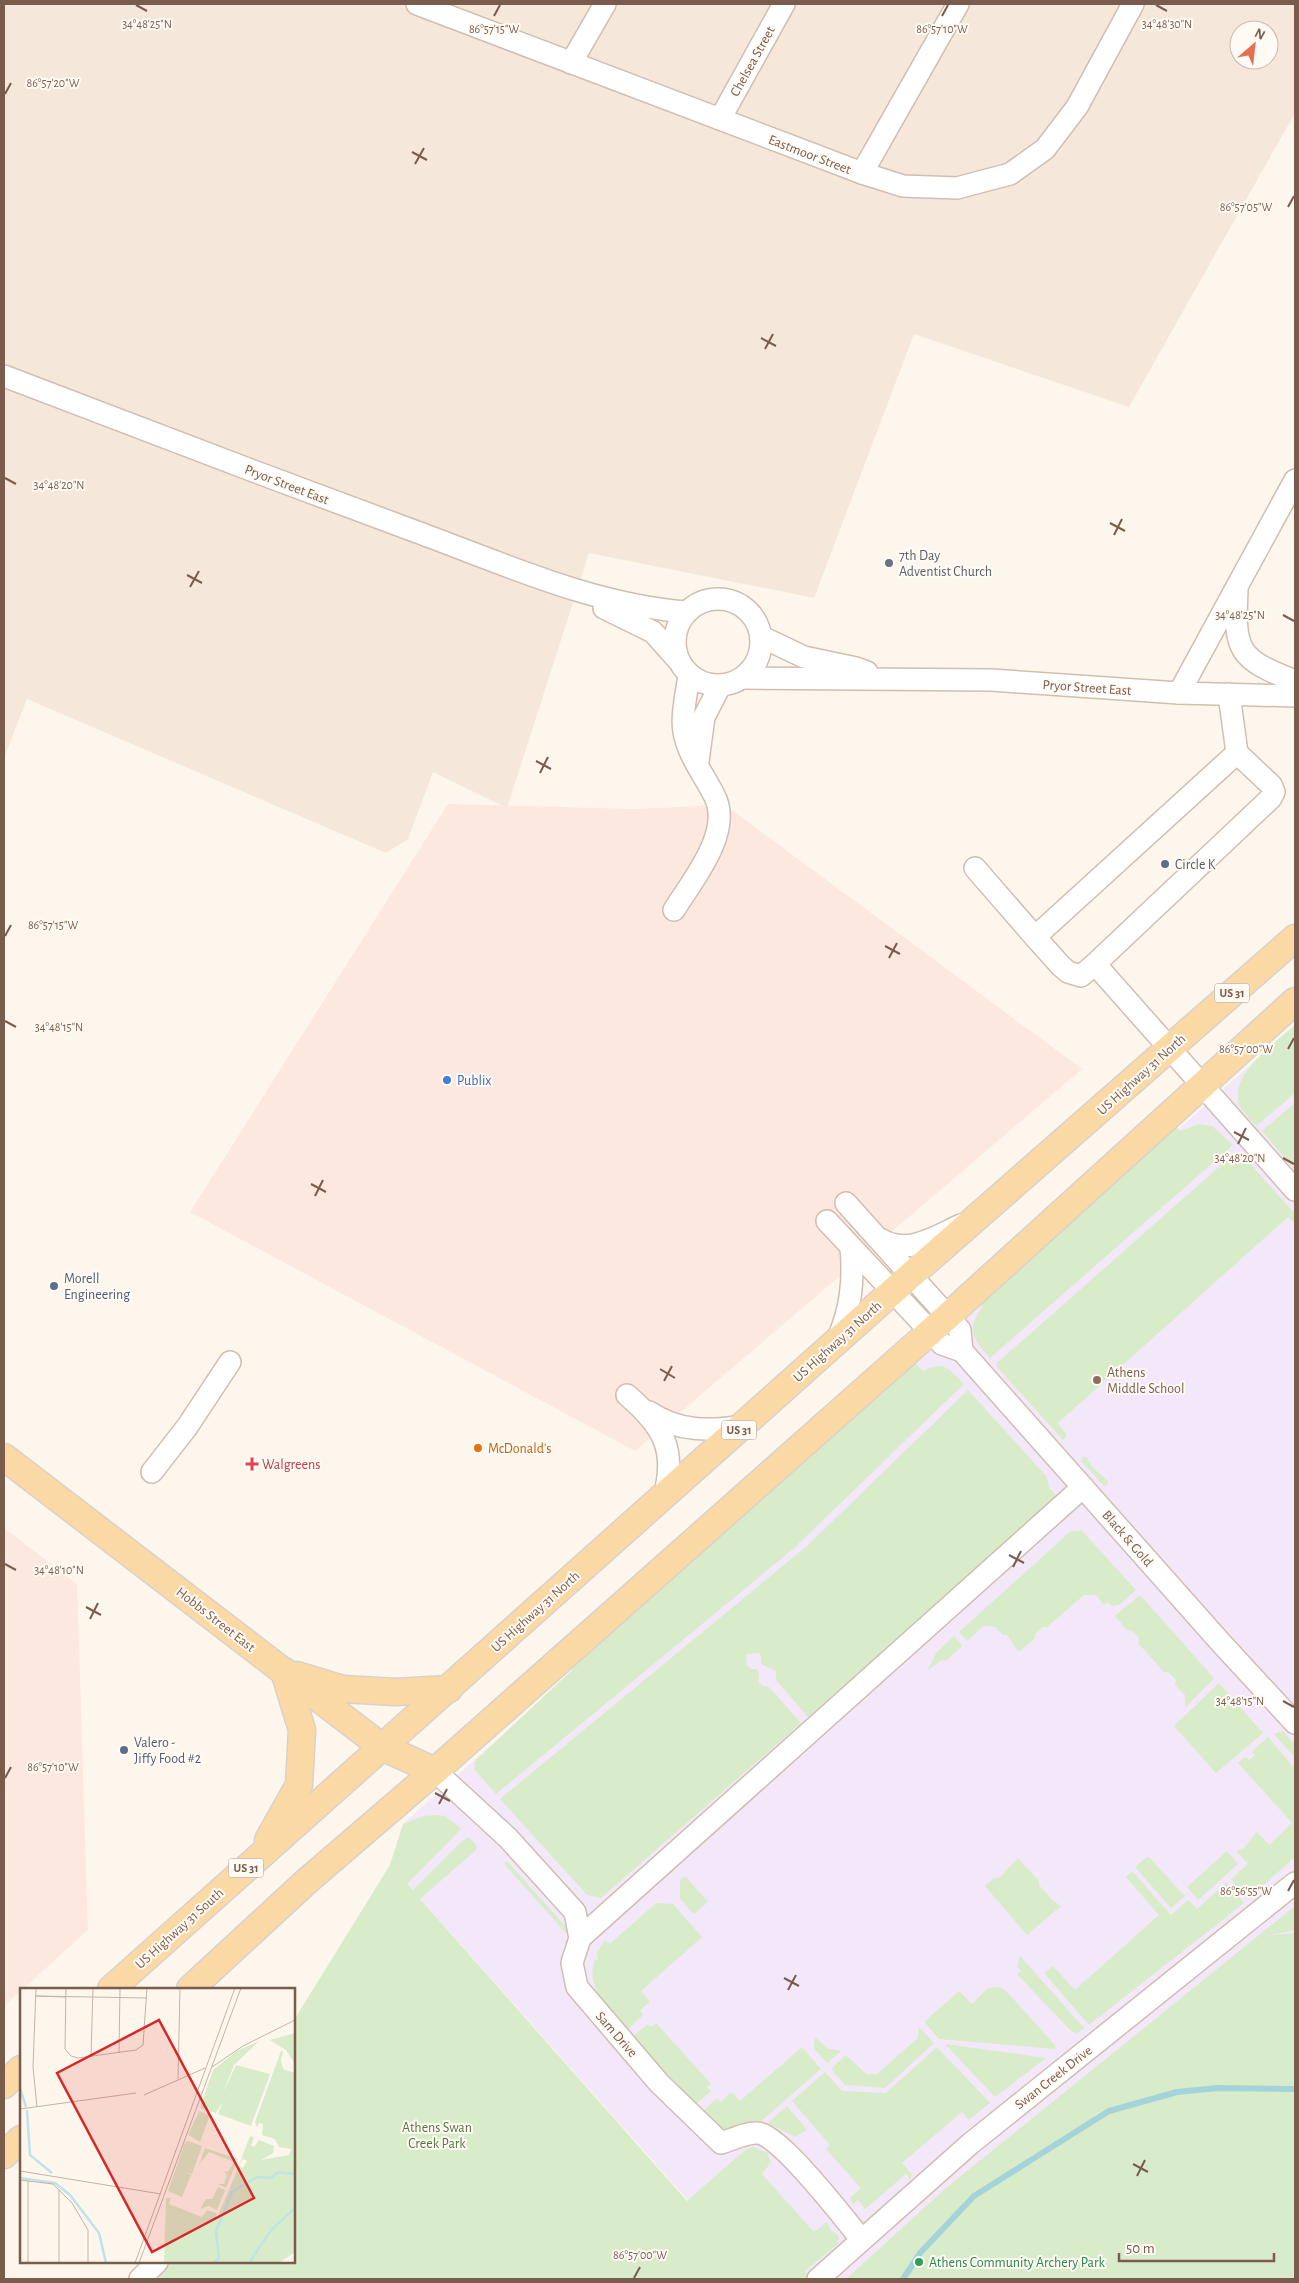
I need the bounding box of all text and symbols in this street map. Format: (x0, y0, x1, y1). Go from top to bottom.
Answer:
text: 34°48'25"N (122, 18, 172, 30)
text: 34°48'30"N (1142, 18, 1192, 30)
north arrow (1229, 20, 1279, 70)
text: 86°57'15"W (469, 23, 519, 35)
text: 86°57'10"W (916, 23, 968, 35)
street label: Chelsea Street (728, 24, 778, 99)
text: N (1252, 26, 1267, 43)
text: 86°57'20"W (27, 77, 80, 89)
street label: Eastmoor Street (766, 133, 853, 177)
text: 86°57'05"W (1220, 201, 1273, 213)
street label: Pryor Street East (243, 462, 331, 508)
text: 34°48'20"N (33, 479, 85, 491)
place label: 7th Day Adventist Church (899, 549, 992, 579)
marker: 7th Day Adventist Church (883, 557, 895, 569)
text: 34°48'25"N (1215, 609, 1265, 621)
street label: Pryor Street East (1042, 678, 1132, 698)
marker: Circle K (1159, 858, 1171, 870)
place label: Circle K (1175, 858, 1216, 872)
text: 86°57'15"W (28, 919, 78, 931)
road number: US 31 (1214, 984, 1250, 1002)
text: 34°48'15"N (35, 1021, 83, 1033)
street label: US Highway 31 North (1095, 1032, 1189, 1118)
text: 86°57'00"W (1219, 1043, 1273, 1055)
marker: Publix (441, 1074, 453, 1086)
place label: Publix (457, 1074, 491, 1088)
text: 34°48'20"N (1214, 1152, 1266, 1164)
place label: Morell Engineering (64, 1272, 130, 1302)
marker: Morell Engineering (48, 1280, 60, 1292)
street label: US Highway 31 North (791, 1299, 885, 1385)
place label: Athens Middle School (1107, 1366, 1184, 1396)
marker: Athens Middle School (1091, 1374, 1103, 1386)
road number: US 31 (722, 1420, 756, 1440)
marker: McDonald's (472, 1442, 484, 1454)
place label: McDonald's (488, 1442, 551, 1456)
marker: Walgreens (246, 1458, 258, 1470)
place label: Walgreens (262, 1458, 320, 1472)
street label: Black & Gold (1099, 1508, 1155, 1569)
text: 34°48'10"N (34, 1564, 84, 1576)
street label: US Highway 31 North (489, 1569, 583, 1655)
street label: Hobbs Street East (173, 1585, 258, 1655)
text: 34°48'15"N (1216, 1695, 1264, 1707)
place label: Valero - Jiffy Food #2 (134, 1736, 201, 1766)
marker: Valero - Jiffy Food #2 (118, 1744, 130, 1756)
text: 86°57'10"W (27, 1761, 79, 1773)
road number: US 31 (228, 1859, 264, 1878)
text: 86°56'55"W (1220, 1885, 1272, 1897)
street label: US Highway 31 South (133, 1886, 226, 1972)
inset map (20, 1988, 295, 2263)
street label: Sam Drive (593, 2009, 640, 2060)
street label: Swan Creek Drive (1012, 2043, 1095, 2112)
park label: Athens Swan Creek Park (402, 2121, 472, 2151)
scale bar (1119, 2230, 1274, 2262)
text: 50 m (1126, 2241, 1155, 2256)
text: 86°57'00"W (613, 2249, 667, 2261)
marker: Athens Community Archery Park (913, 2256, 925, 2268)
place label: Athens Community Archery Park (929, 2256, 1105, 2270)

